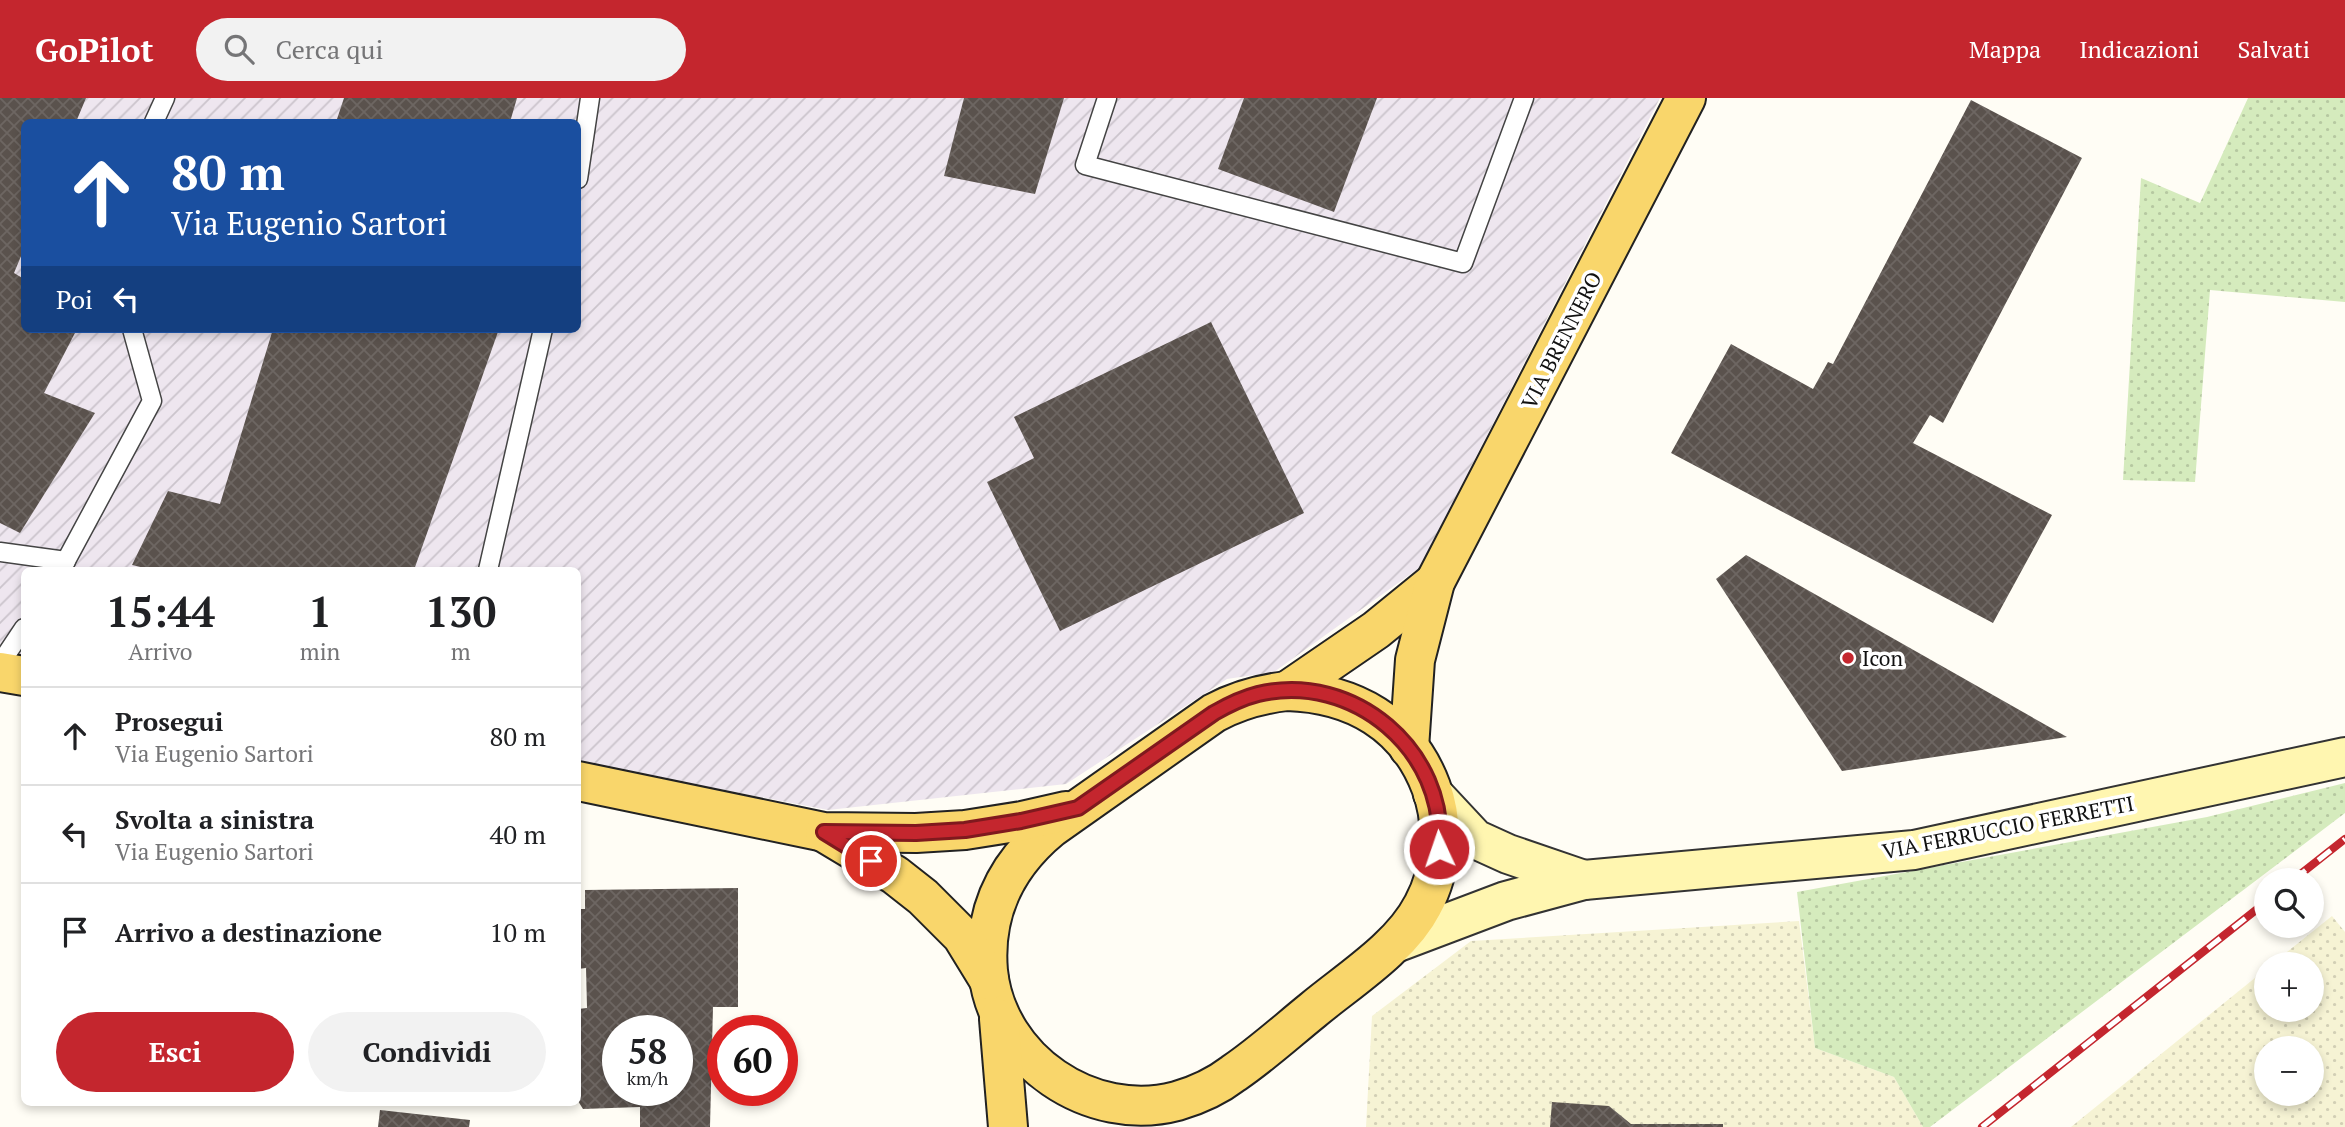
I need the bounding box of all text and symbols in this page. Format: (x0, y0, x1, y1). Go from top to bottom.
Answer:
search box (196, 18, 686, 81)
text: GoPilot (35, 28, 154, 71)
icon: search (220, 30, 258, 68)
text: Cerca qui (276, 32, 383, 66)
text: Mappa (1969, 33, 2041, 65)
text: Indicazioni (2079, 33, 2199, 65)
text: Salvati (2237, 33, 2310, 65)
text: 80 m (171, 139, 285, 204)
icon: ahead (56, 147, 147, 238)
text: Via Eugenio Sartori (171, 202, 448, 244)
street label: VIA BRENNERO (1514, 267, 1608, 413)
icon: left (107, 280, 145, 318)
text: Poi (56, 282, 93, 316)
text: 15:44 (106, 583, 215, 639)
text: 1 (308, 583, 332, 639)
text: 130 (425, 583, 496, 639)
text: Arrivo (128, 636, 193, 667)
text: min (300, 636, 340, 667)
text: m (451, 636, 471, 667)
place label: Icon (1862, 644, 1903, 672)
marker: Icon (1840, 650, 1856, 666)
text: Prosegui (115, 704, 223, 738)
icon: ahead (56, 717, 94, 755)
text: 80 m (490, 719, 546, 753)
text: Via Eugenio Sartori (115, 738, 314, 769)
street label: VIA FERRUCCIO FERRETTI (1880, 789, 2136, 865)
text: Svolta a sinistra (115, 802, 314, 836)
position arrow (1402, 812, 1476, 886)
icon: left (56, 815, 94, 853)
text: 40 m (490, 817, 546, 851)
pin (841, 831, 901, 891)
text: Via Eugenio Sartori (115, 836, 314, 867)
icon: arrive (852, 842, 890, 880)
map controls (2254, 868, 2324, 1106)
button: search (2254, 868, 2324, 938)
icon: arrive (56, 913, 94, 951)
text: Arrivo a destinazione (115, 915, 382, 949)
text: 10 m (490, 915, 546, 949)
button: + (2254, 952, 2324, 1022)
button: Esci (56, 1012, 294, 1092)
button: Condividi (308, 1012, 546, 1092)
speed limit sign: 60 (707, 1015, 798, 1106)
text: 58 (628, 1028, 667, 1074)
button: − (2254, 1036, 2324, 1106)
text: km/h (627, 1066, 668, 1090)

